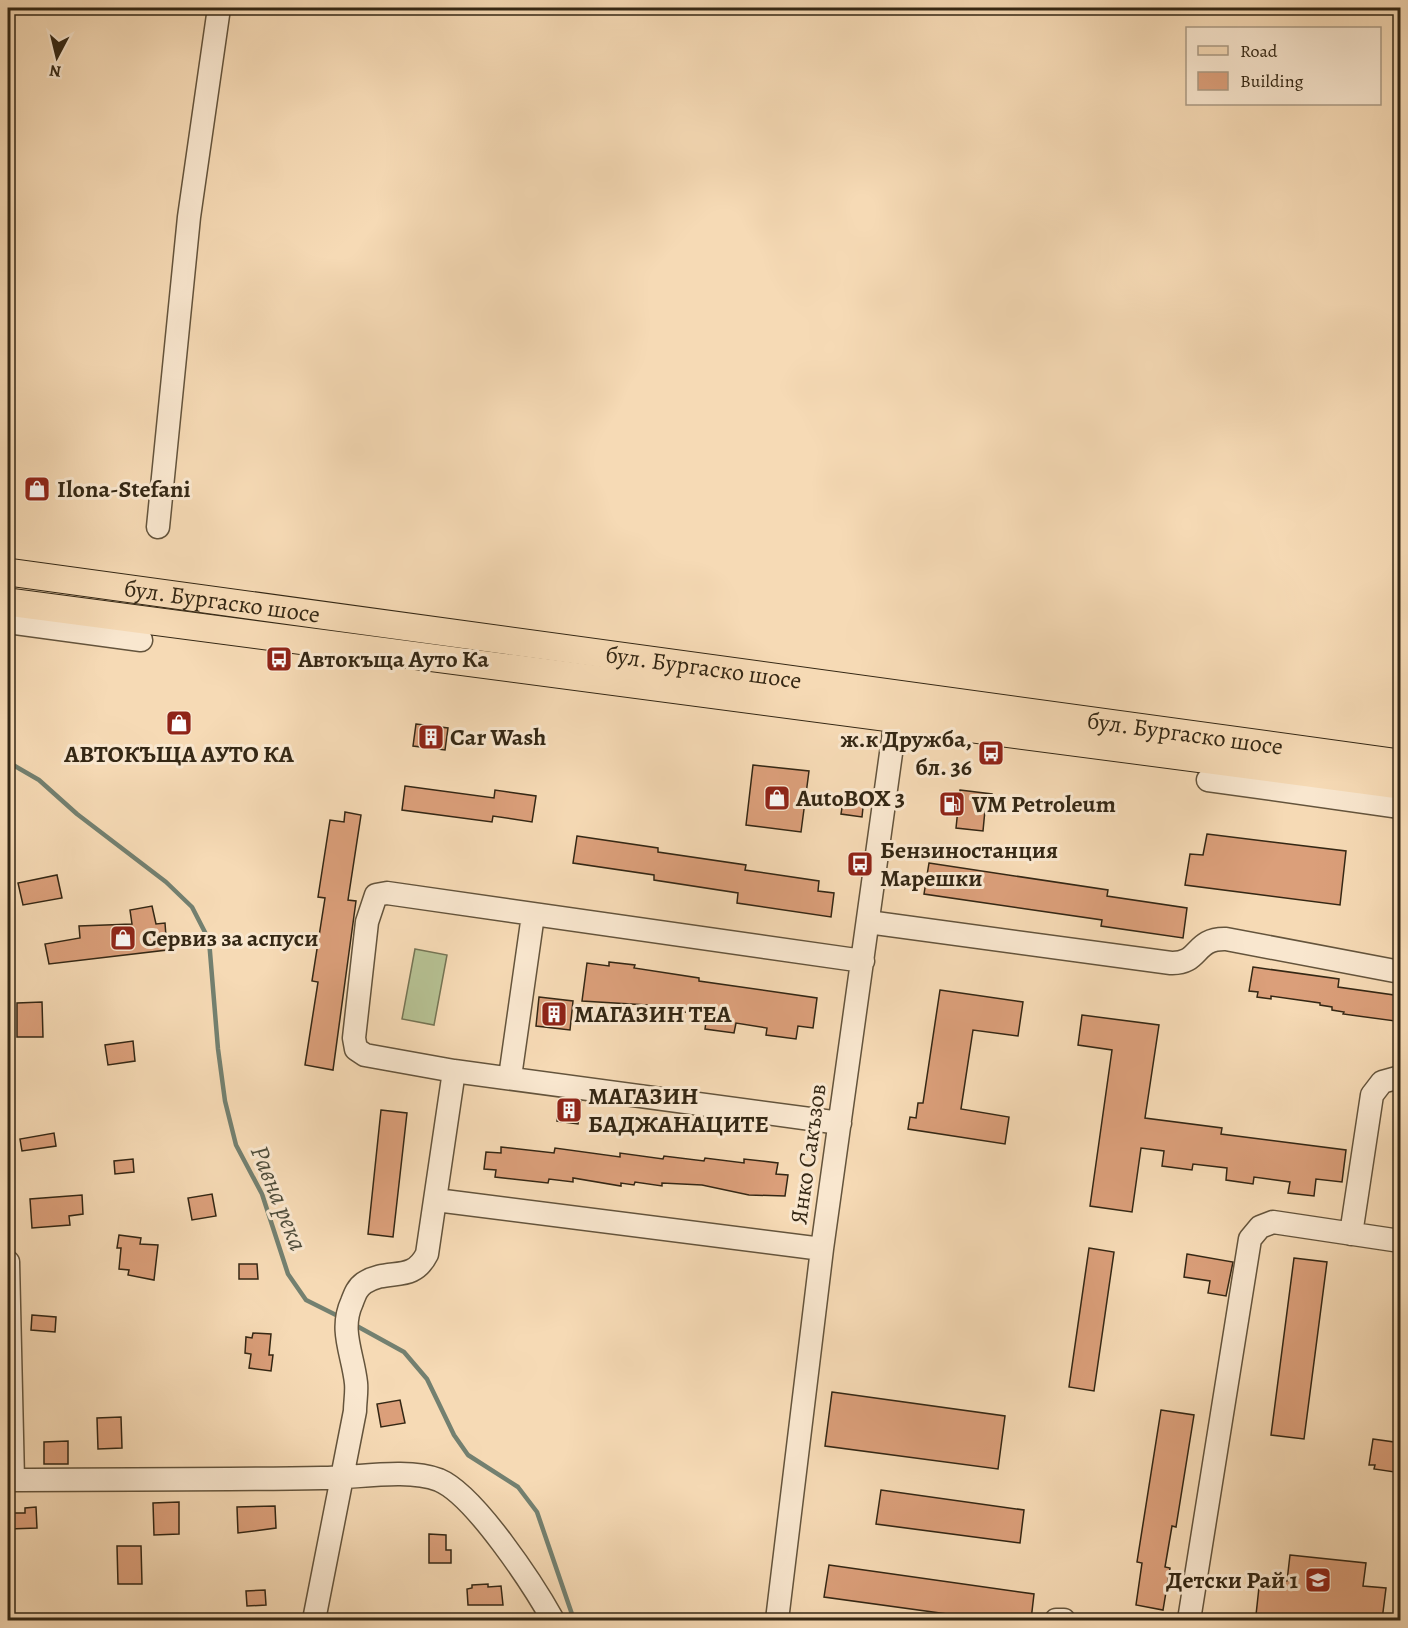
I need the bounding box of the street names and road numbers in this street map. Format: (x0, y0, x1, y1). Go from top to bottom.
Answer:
street label: бул. Бургаско шосе (122, 572, 322, 631)
street label: бул. Бургаско шосе (603, 638, 804, 697)
street label: бул. Бургаско шосе (1085, 704, 1285, 763)
street label: Янко Сакъзов (782, 1082, 834, 1226)

